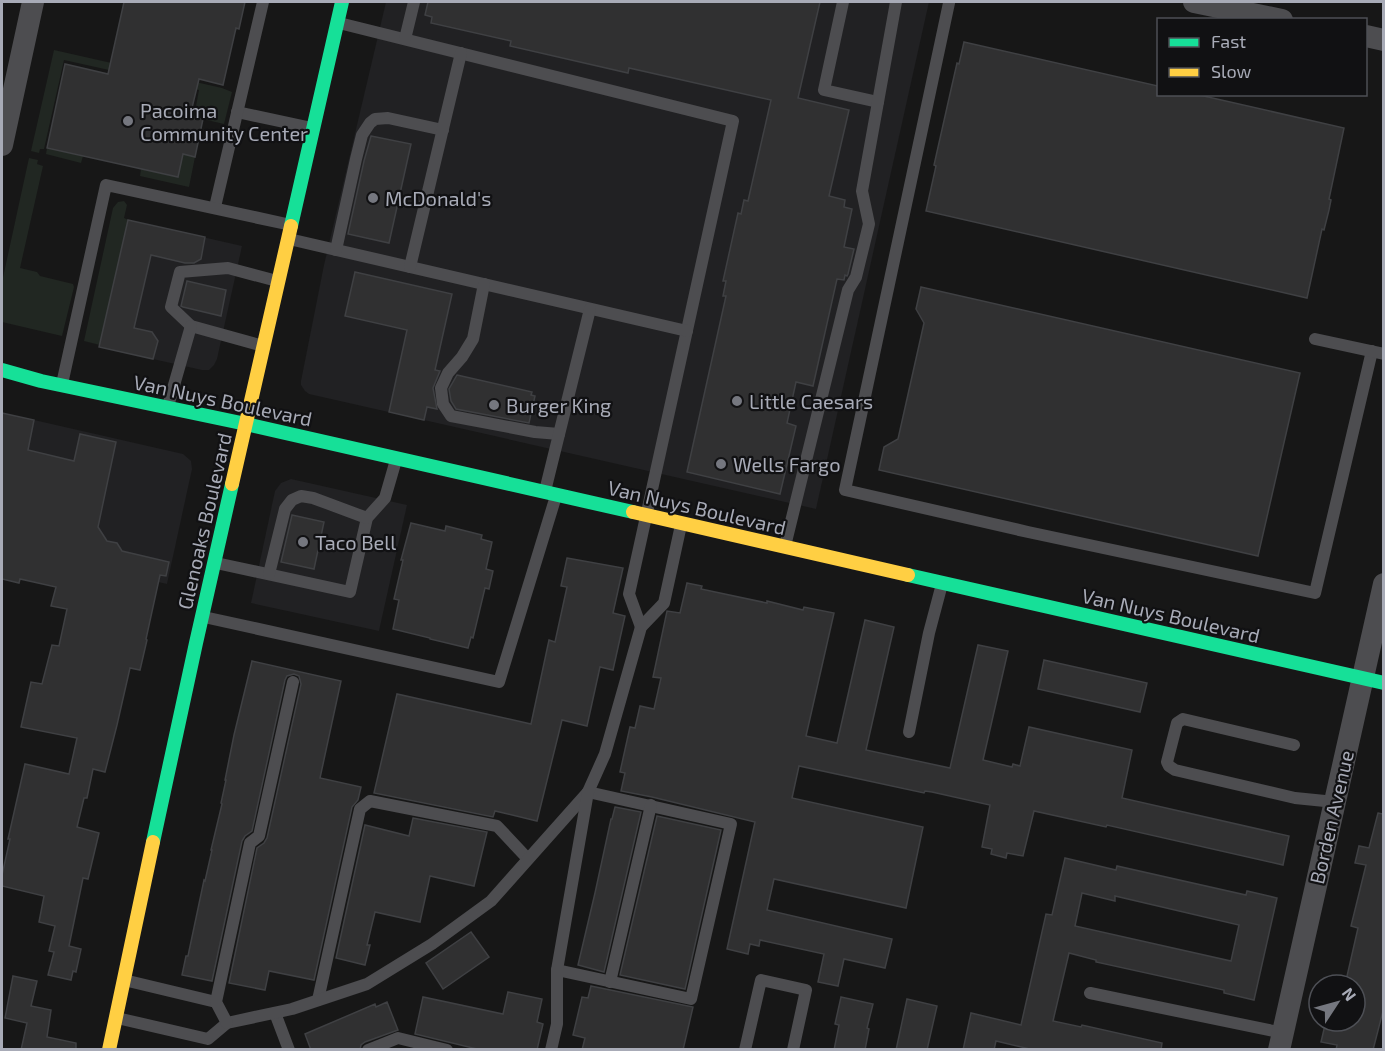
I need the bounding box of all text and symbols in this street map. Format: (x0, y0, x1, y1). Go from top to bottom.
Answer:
legend (1157, 18, 1367, 96)
text: Fast (1211, 30, 1246, 52)
text: Slow (1211, 60, 1252, 82)
place label: Pacoima Community Center (140, 98, 308, 145)
marker: Pacoima Community Center (121, 114, 135, 128)
place label: McDonald's (385, 186, 491, 210)
marker: McDonald's (366, 191, 380, 205)
street label: Van Nuys Boulevard (132, 369, 314, 431)
place label: Little Caesars (749, 389, 873, 413)
place label: Burger King (506, 393, 611, 417)
marker: Little Caesars (730, 394, 744, 408)
marker: Burger King (487, 398, 501, 412)
street label: Glenoaks Boulevard (172, 430, 236, 612)
place label: Wells Fargo (733, 452, 841, 476)
marker: Wells Fargo (714, 457, 728, 471)
street label: Van Nuys Boulevard (606, 475, 788, 539)
place label: Taco Bell (315, 530, 396, 554)
marker: Taco Bell (296, 535, 310, 549)
street label: Van Nuys Boulevard (1080, 583, 1262, 647)
street label: Borden Avenue (1304, 748, 1358, 886)
north arrow (1307, 973, 1367, 1033)
text: N (1338, 984, 1361, 1004)

